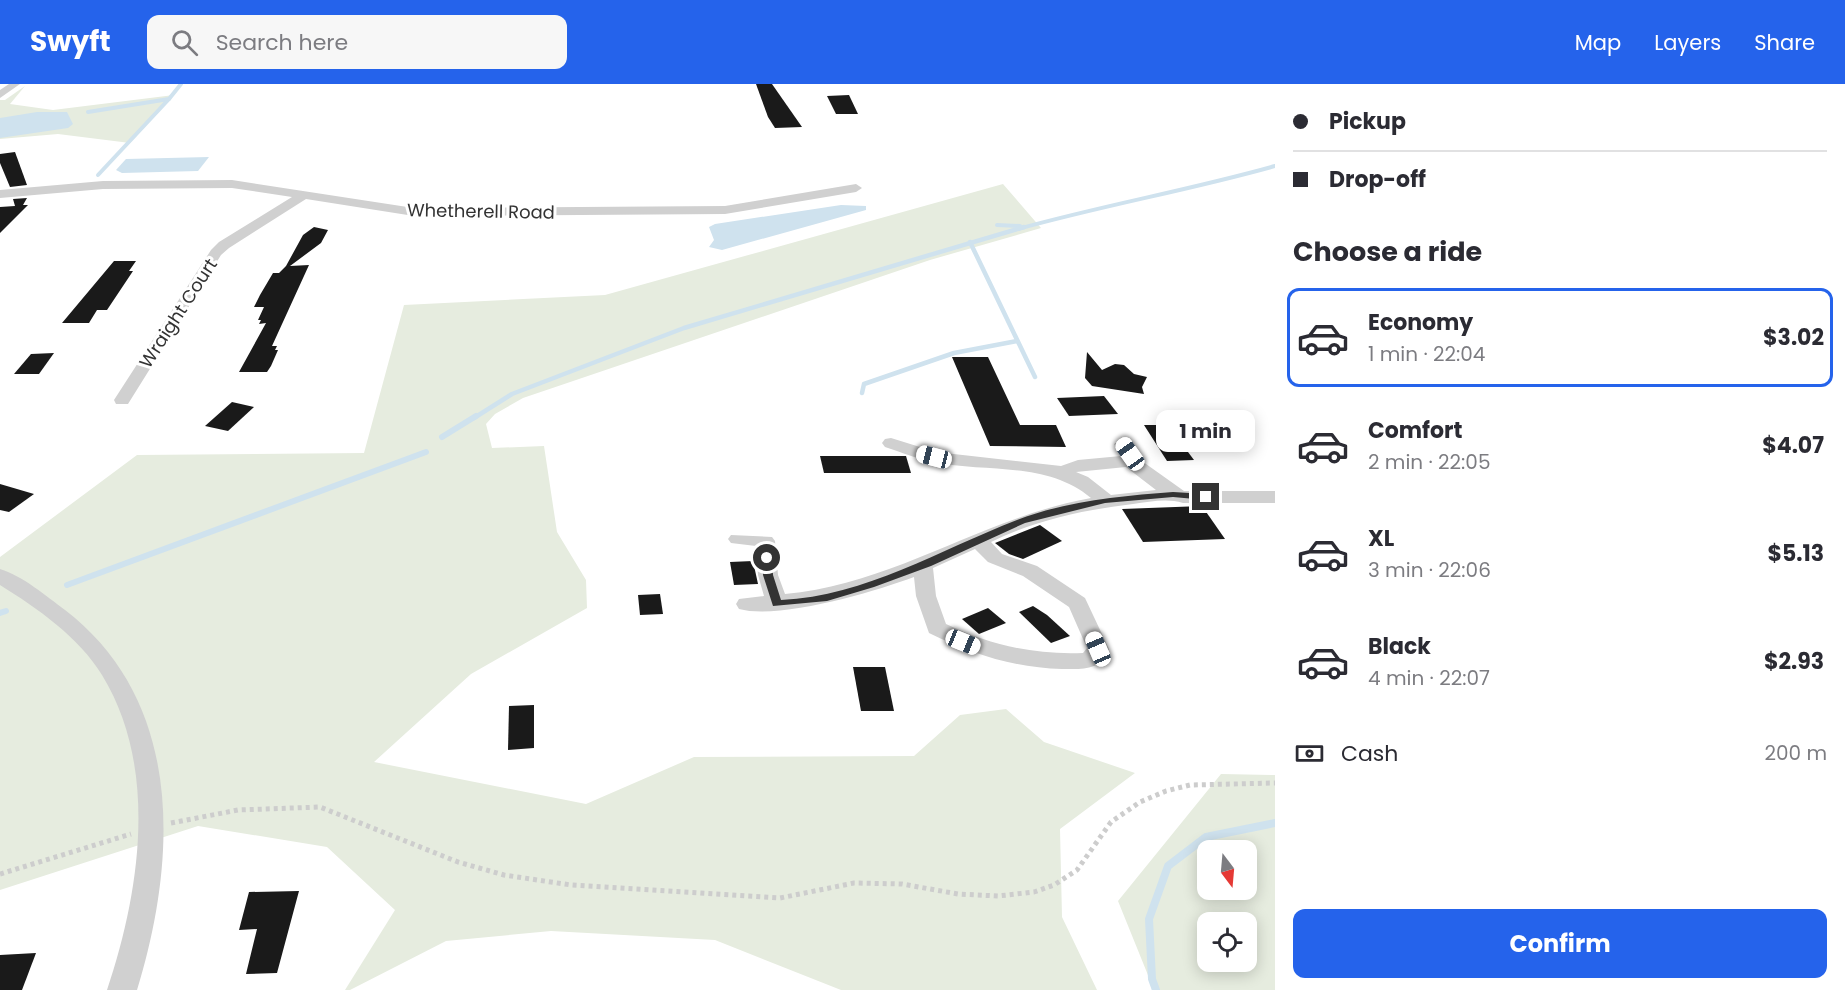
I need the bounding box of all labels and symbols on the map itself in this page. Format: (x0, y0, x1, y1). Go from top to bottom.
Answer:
street label: Whetherell Road (407, 197, 555, 225)
street label: Wraight Court (133, 253, 223, 373)
callout: 1 min (1156, 410, 1256, 452)
car (1112, 434, 1148, 474)
car (914, 444, 954, 470)
route end (1192, 483, 1219, 510)
route start (753, 544, 780, 571)
car (943, 627, 983, 657)
car (1083, 629, 1113, 669)
north arrow (1197, 840, 1257, 900)

